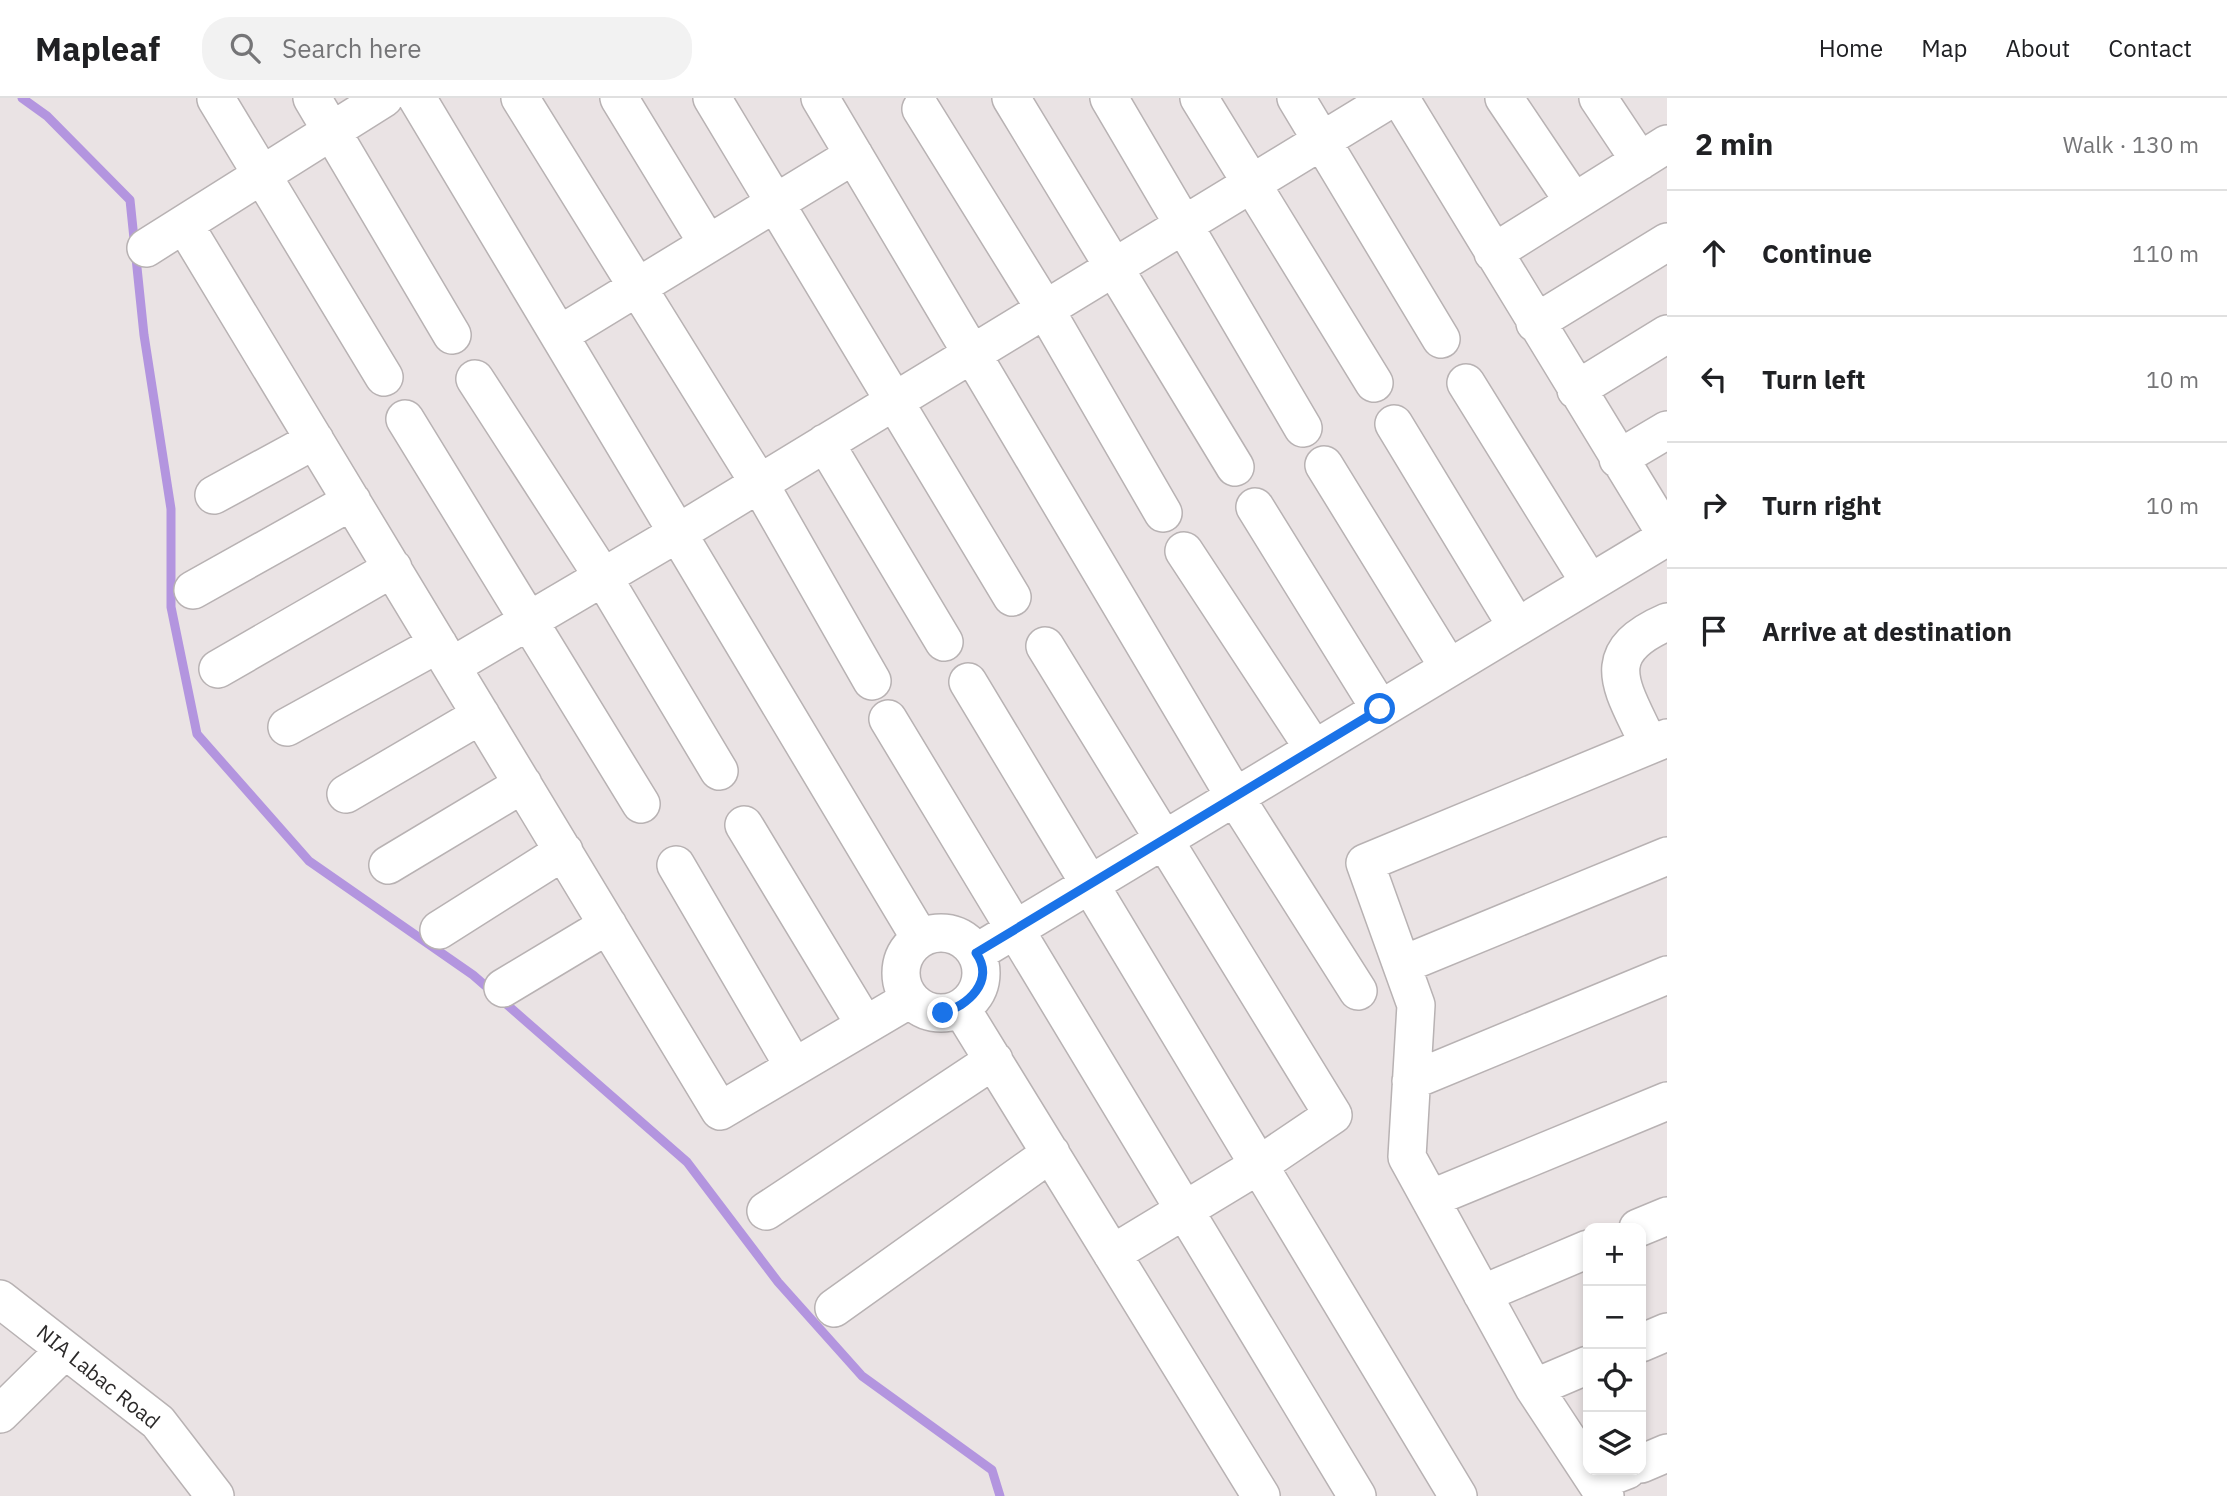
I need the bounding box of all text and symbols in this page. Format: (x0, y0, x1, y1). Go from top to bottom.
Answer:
search box (202, 17, 692, 80)
text: Mapleaf (35, 27, 160, 70)
icon: search (226, 29, 264, 67)
text: Search here (282, 31, 422, 65)
text: Home (1819, 32, 1883, 64)
text: Map (1921, 32, 1967, 64)
text: About (2005, 32, 2070, 64)
text: Contact (2108, 32, 2192, 64)
text: 2 min (1695, 124, 1773, 163)
text: Walk · 130 m (2063, 129, 2199, 159)
icon: ahead (1695, 234, 1733, 272)
text: Continue (1762, 236, 1872, 270)
text: 110 m (2132, 238, 2199, 268)
icon: left (1695, 360, 1733, 398)
text: Turn left (1762, 362, 1865, 396)
text: 10 m (2146, 364, 2199, 394)
icon: right (1695, 486, 1733, 524)
text: Turn right (1762, 488, 1881, 522)
text: 10 m (2146, 490, 2199, 520)
icon: arrive (1695, 612, 1733, 650)
text: Arrive at destination (1762, 614, 2012, 648)
route start (1364, 693, 1395, 724)
route end (927, 997, 958, 1028)
map controls (1583, 1223, 1646, 1475)
button: + (1583, 1223, 1646, 1286)
button: − (1583, 1286, 1646, 1349)
street label: NIA Labac Road (31, 1318, 166, 1434)
button: locate (1583, 1349, 1646, 1412)
button: layers (1583, 1412, 1646, 1475)

